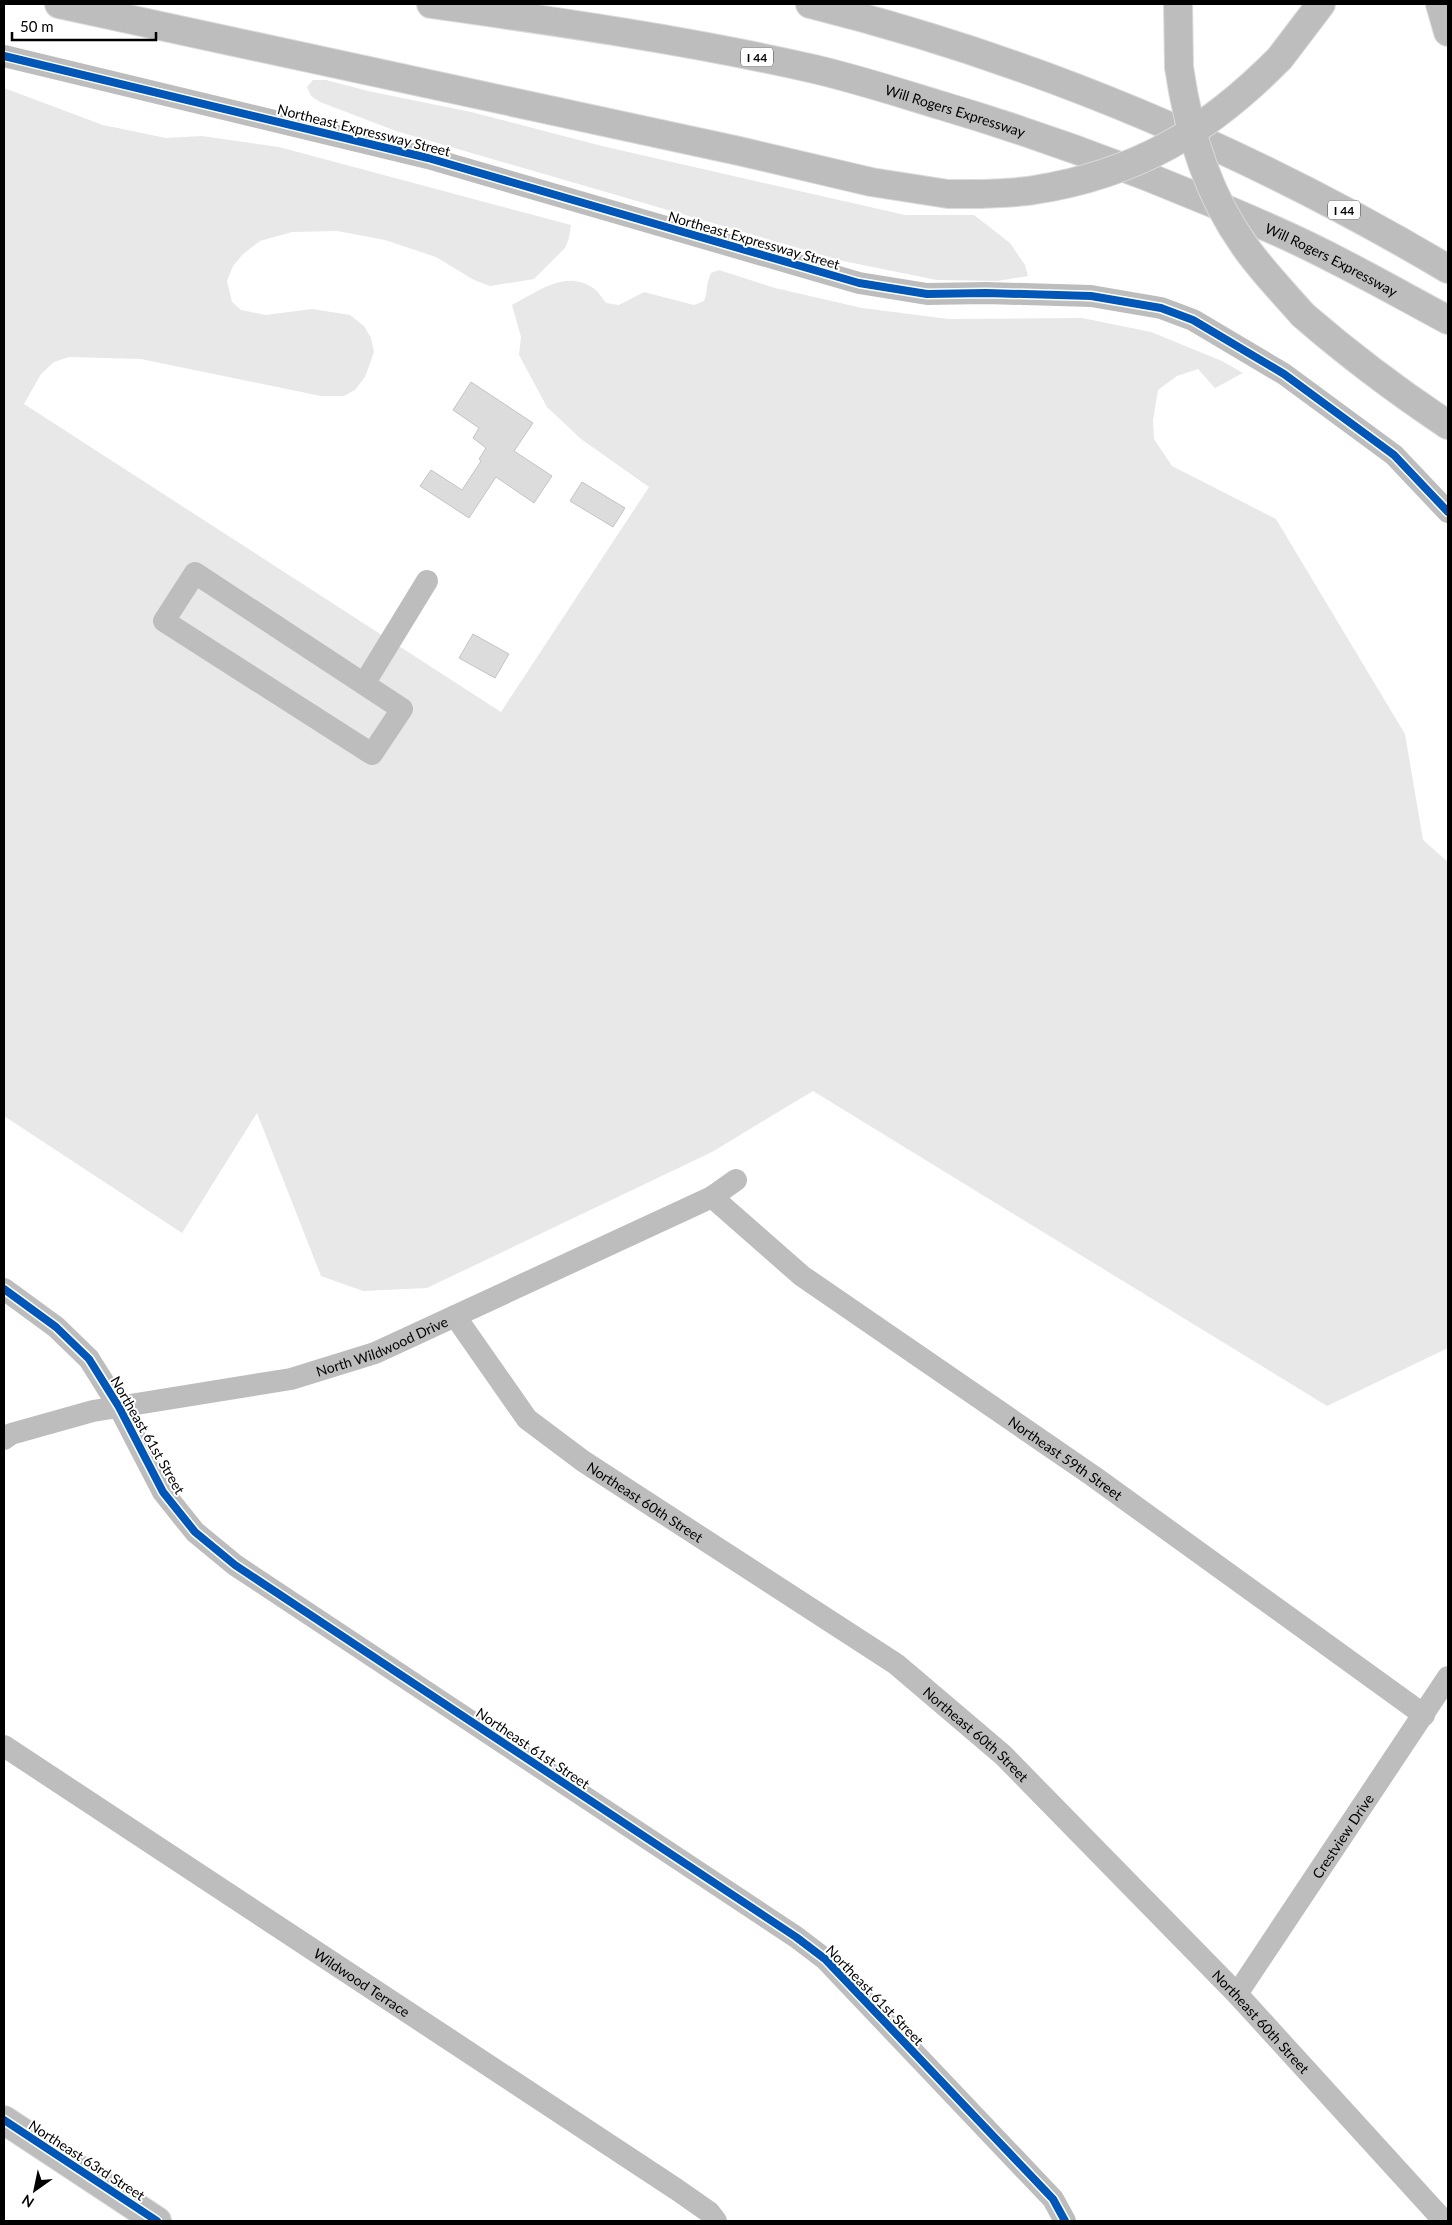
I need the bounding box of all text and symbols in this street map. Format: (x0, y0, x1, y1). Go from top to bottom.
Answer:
scale bar (12, 10, 156, 42)
text: 50 m (20, 17, 54, 35)
road number: I 44 (741, 48, 773, 66)
street label: Will Rogers Expressway (883, 80, 1028, 140)
street label: Northeast Expressway Street (276, 100, 452, 160)
road number: I 44 (1328, 200, 1360, 220)
street label: Northeast Expressway Street (666, 207, 842, 273)
street label: Will Rogers Expressway (1263, 219, 1401, 300)
street label: North Wildwood Drive (314, 1312, 450, 1379)
street label: Northeast 61st Street (107, 1373, 189, 1497)
street label: Northeast 59th Street (1005, 1412, 1126, 1503)
street label: Northeast 60th Street (584, 1458, 707, 1545)
street label: Northeast 60th Street (920, 1683, 1032, 1785)
street label: Northeast 61st Street (473, 1704, 593, 1792)
street label: Crestview Drive (1308, 1790, 1377, 1881)
street label: Northeast 61st Street (823, 1941, 927, 2049)
street label: Wildwood Terrace (311, 1944, 414, 2020)
street label: Northeast 60th Street (1209, 1966, 1313, 2076)
street label: Northeast 63rd Street (26, 2116, 148, 2204)
north arrow (10, 2165, 60, 2215)

